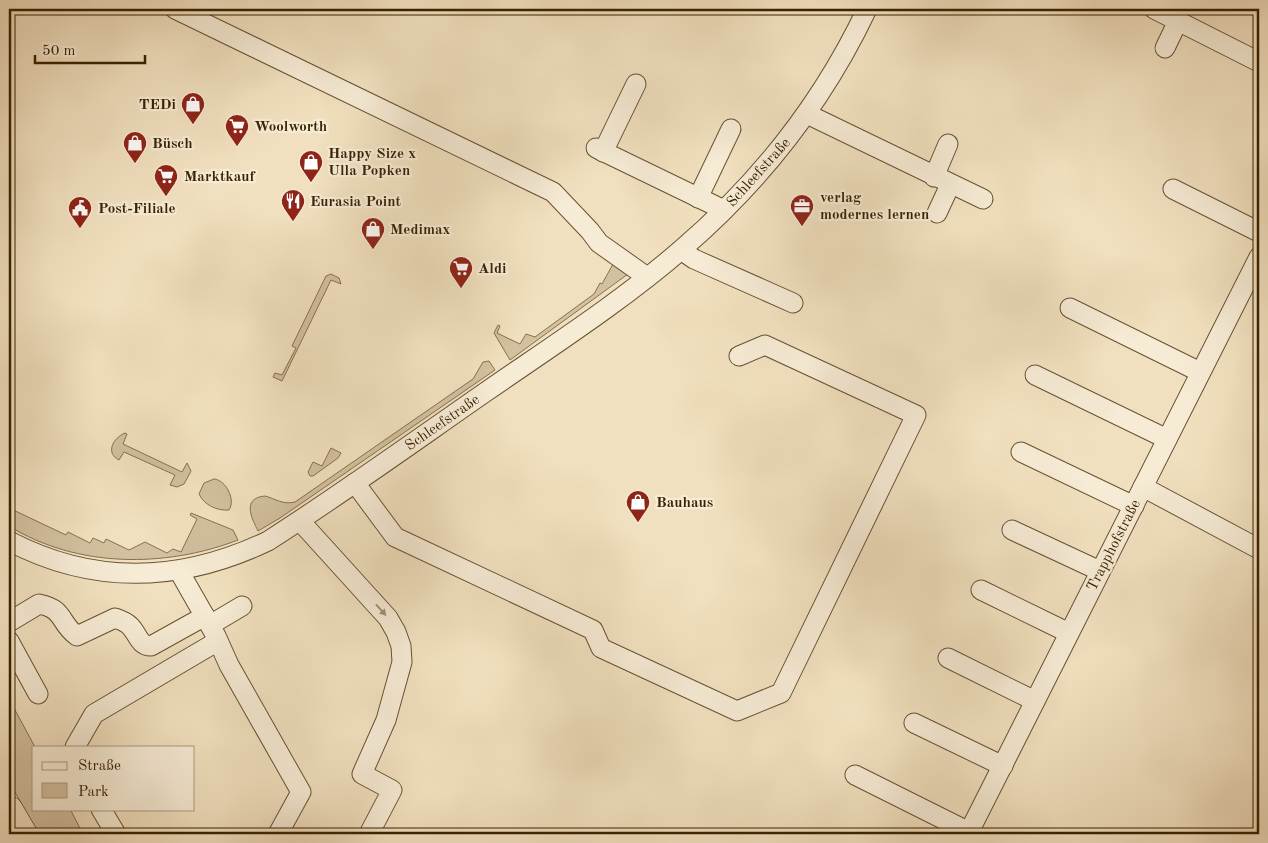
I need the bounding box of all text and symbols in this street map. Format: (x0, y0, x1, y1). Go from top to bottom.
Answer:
scale bar (35, 32, 145, 64)
text: 50 m (42, 44, 76, 59)
shop icon: TEDi (180, 91, 206, 125)
place label: TEDi (139, 98, 176, 113)
supermarket icon: Woolworth (224, 113, 250, 147)
place label: Woolworth (254, 120, 327, 135)
shop icon: Büsch (122, 130, 148, 164)
street label: Schleefstraße (724, 136, 794, 210)
place label: Büsch (152, 137, 193, 152)
place label: Happy Size x Ulla Popken (328, 147, 416, 179)
shop icon: Happy Size x Ulla Popken (298, 149, 324, 183)
supermarket icon: Marktkauf (153, 163, 179, 197)
place label: Marktkauf (184, 170, 257, 185)
restaurant icon: Eurasia Point (280, 188, 306, 222)
place label: verlag modernes lernen (820, 191, 929, 223)
office icon: verlag modernes lernen (789, 193, 815, 227)
public building icon: Post-Filiale (67, 195, 93, 229)
place label: Eurasia Point (310, 195, 402, 210)
place label: Post-Filiale (98, 202, 176, 217)
shop icon: Medimax (360, 216, 386, 250)
place label: Medimax (390, 223, 451, 238)
supermarket icon: Aldi (448, 255, 474, 289)
place label: Aldi (478, 262, 506, 277)
street label: Schleefstraße (403, 392, 483, 454)
shop icon: Bauhaus (625, 489, 651, 523)
place label: Bauhaus (656, 496, 713, 511)
street label: Trapphofstraße (1085, 497, 1144, 594)
one-way arrow (375, 604, 387, 616)
legend (32, 746, 195, 810)
text: Straße (78, 759, 121, 774)
text: Park (78, 785, 109, 800)

